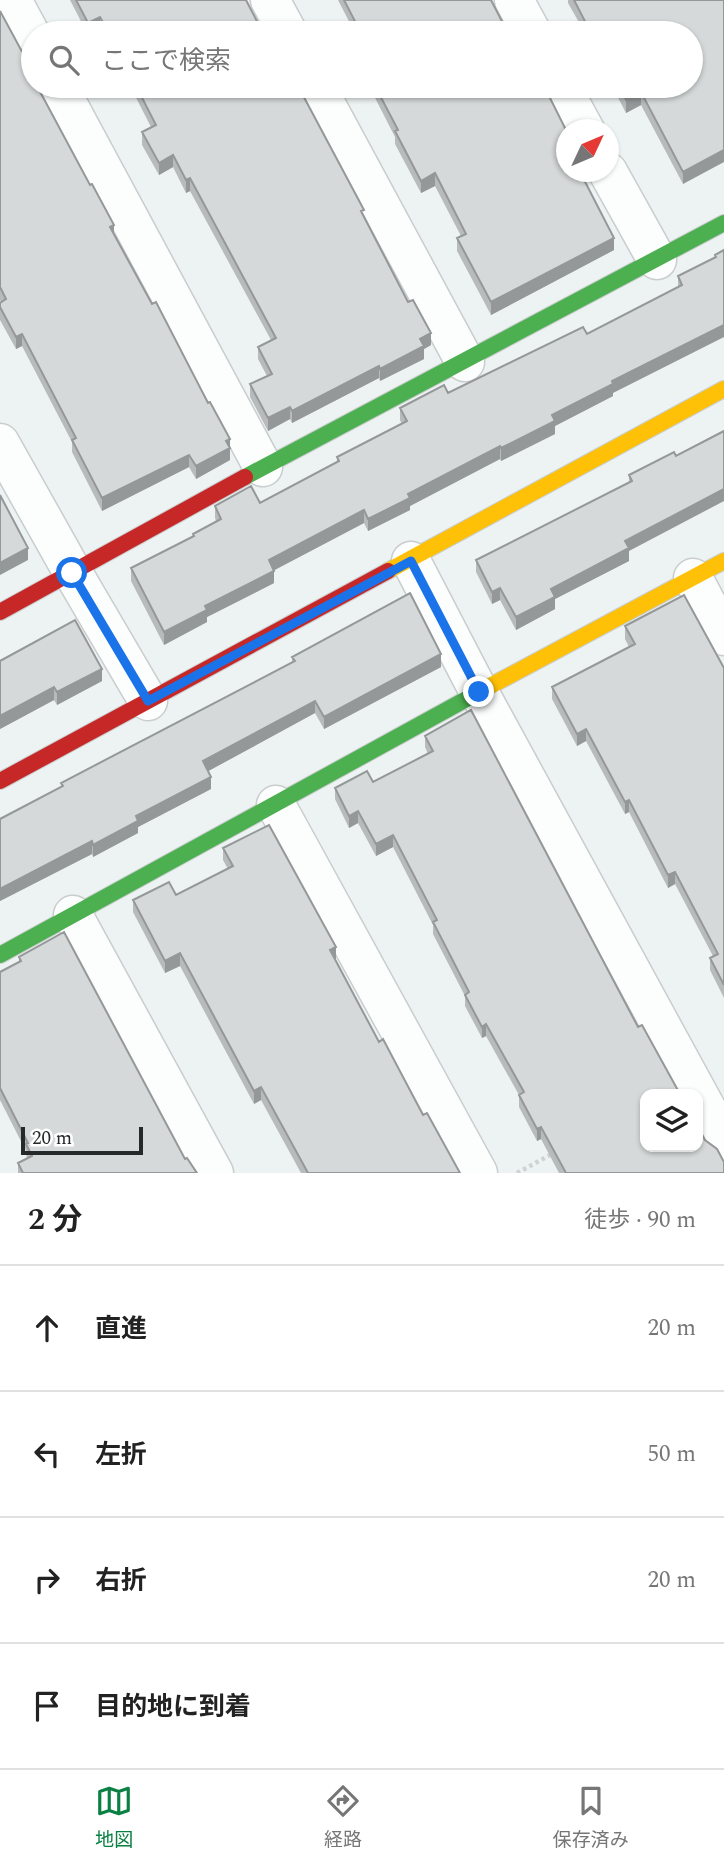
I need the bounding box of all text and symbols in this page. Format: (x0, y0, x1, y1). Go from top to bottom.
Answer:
search box (21, 21, 703, 98)
icon: search (45, 41, 83, 79)
text: ここで検索 (101, 41, 231, 81)
north arrow (556, 119, 619, 182)
route start (56, 557, 87, 588)
route end (463, 676, 494, 707)
map controls (640, 1089, 703, 1152)
button: layers (640, 1089, 703, 1152)
scale bar (21, 1124, 144, 1156)
text: 20 m (32, 1124, 72, 1153)
text: 2 分 (28, 1197, 82, 1243)
text: 徒歩 · 90 m (584, 1203, 696, 1238)
icon: ahead (28, 1309, 66, 1347)
text: 直進 (95, 1309, 147, 1349)
text: 20 m (647, 1311, 696, 1346)
icon: left (28, 1435, 66, 1473)
text: 左折 (95, 1435, 147, 1475)
text: 50 m (647, 1437, 696, 1472)
icon: right (28, 1561, 66, 1599)
text: 右折 (95, 1561, 147, 1601)
text: 20 m (647, 1563, 696, 1598)
icon: arrive (28, 1687, 66, 1725)
text: 目的地に到着 (95, 1687, 251, 1727)
tab: 地図 (95, 1782, 133, 1855)
tab: 経路 (324, 1782, 362, 1855)
tab: 保存済み (553, 1782, 629, 1855)

